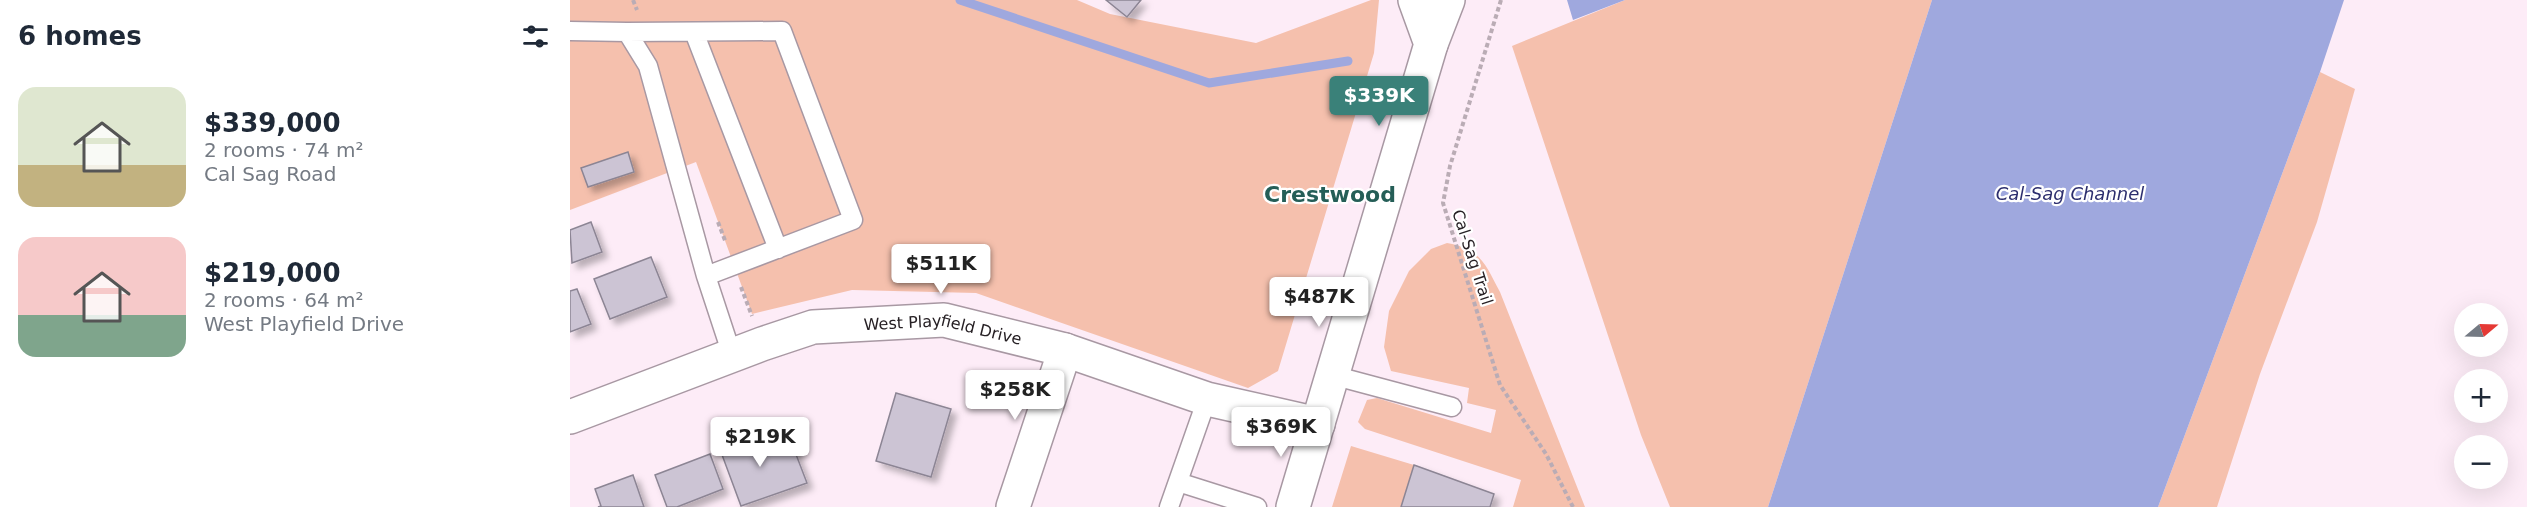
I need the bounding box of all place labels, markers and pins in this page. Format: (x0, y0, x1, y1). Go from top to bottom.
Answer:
pin: $339K (1337, 76, 1421, 127)
pin: $511K (899, 244, 983, 295)
pin: $487K (1277, 277, 1361, 328)
pin: $258K (973, 370, 1057, 421)
pin: $369K (1239, 407, 1323, 458)
pin: $219K (718, 417, 802, 468)

